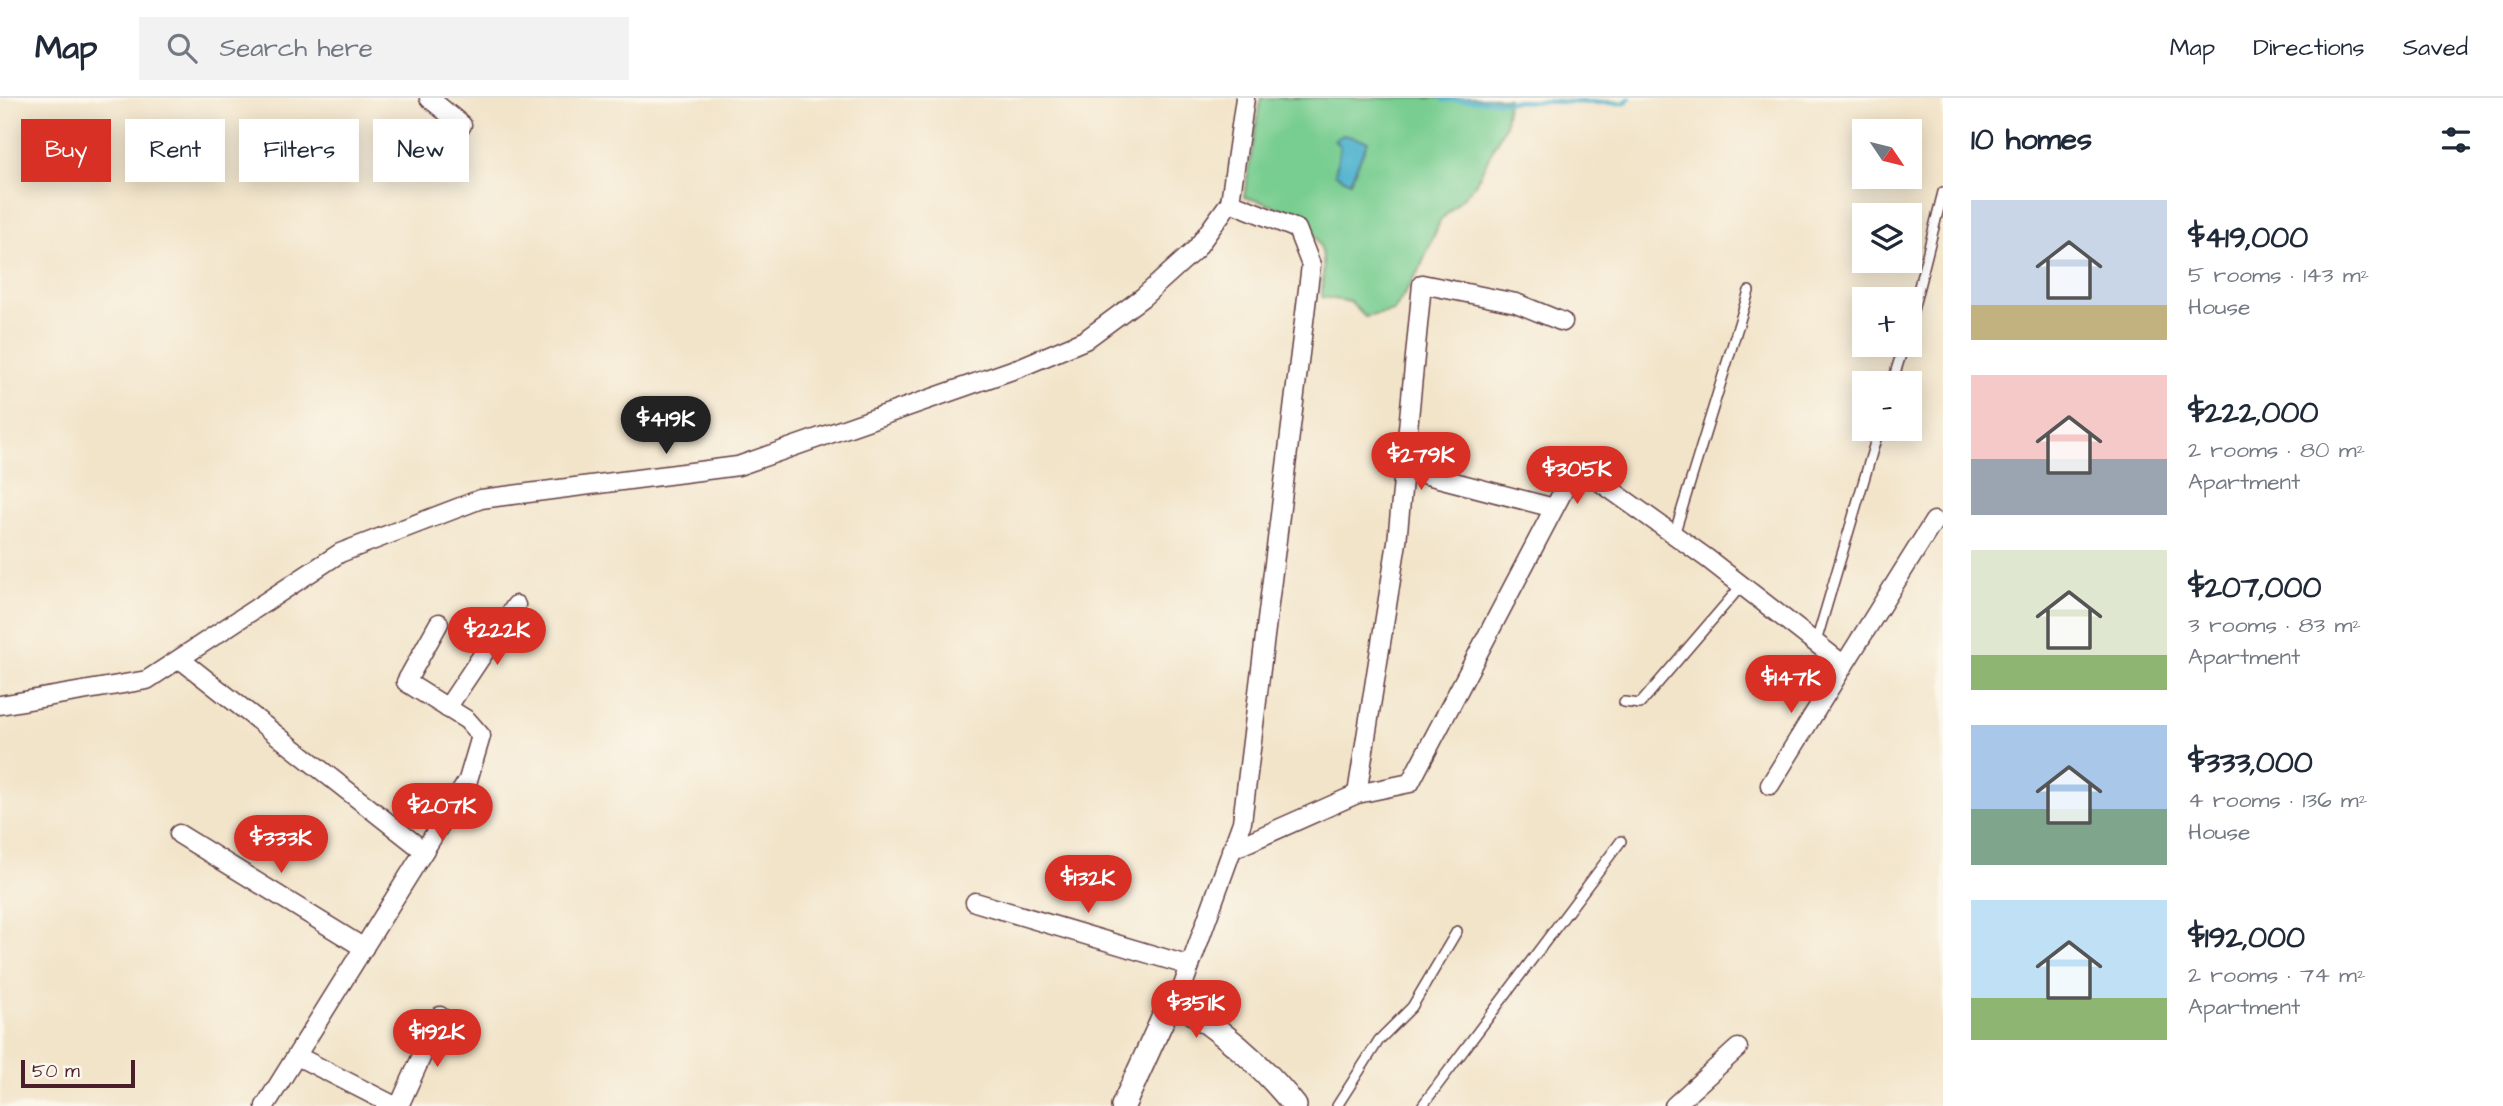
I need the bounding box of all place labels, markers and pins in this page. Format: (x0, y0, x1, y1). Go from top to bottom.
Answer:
pin: $419K (617, 396, 715, 456)
pin: $279K (1372, 432, 1470, 492)
pin: $305K (1528, 446, 1626, 506)
pin: $222K (448, 608, 546, 667)
pin: $147K (1742, 656, 1840, 715)
pin: $207K (393, 784, 491, 843)
pin: $333K (232, 816, 330, 875)
pin: $132K (1039, 856, 1137, 915)
pin: $351K (1147, 981, 1245, 1040)
pin: $192K (388, 1010, 486, 1069)

